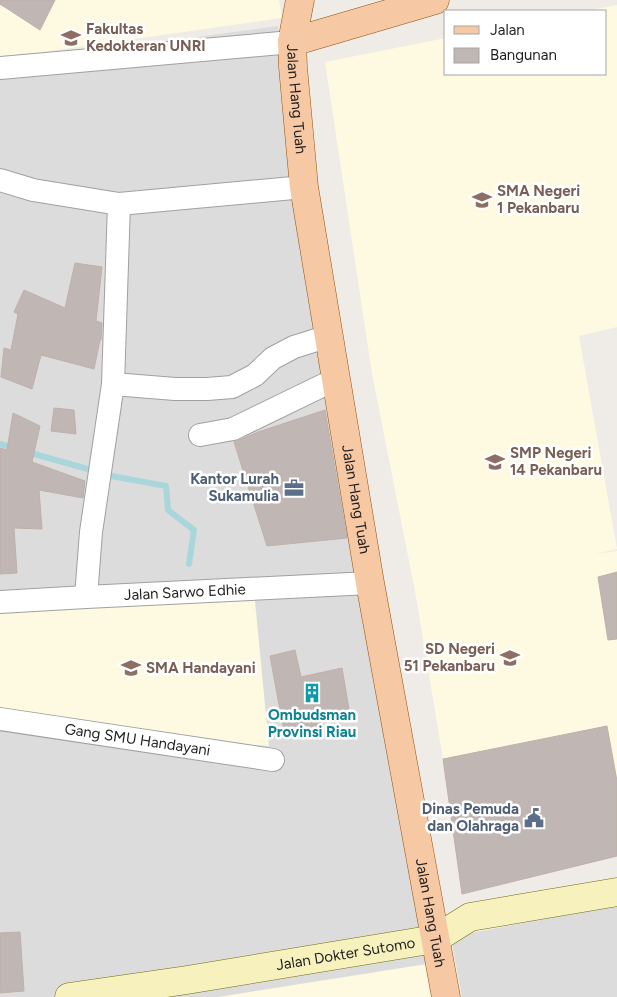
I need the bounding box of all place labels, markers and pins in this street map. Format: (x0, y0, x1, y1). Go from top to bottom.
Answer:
place label: Fakultas Kedokteran UNRI (86, 20, 206, 55)
school or university icon: Fakultas Kedokteran UNRI (60, 27, 82, 49)
place label: SMA Negeri 1 Pekanbaru (497, 182, 580, 217)
school or university icon: SMA Negeri 1 Pekanbaru (471, 189, 493, 211)
place label: SMP Negeri 14 Pekanbaru (510, 444, 602, 479)
school or university icon: SMP Negeri 14 Pekanbaru (484, 451, 506, 473)
place label: Kantor Lurah Sukamulia (190, 470, 279, 505)
office icon: Kantor Lurah Sukamulia (283, 477, 305, 499)
place label: SD Negeri 51 Pekanbaru (404, 640, 495, 675)
school or university icon: SD Negeri 51 Pekanbaru (499, 647, 521, 669)
school or university icon: SMA Handayani (120, 657, 142, 679)
place label: SMA Handayani (146, 659, 256, 677)
building icon: Ombudsman Provinsi Riau (301, 682, 323, 704)
place label: Ombudsman Provinsi Riau (268, 706, 356, 741)
place label: Dinas Pemuda dan Olahraga (422, 800, 519, 835)
public building icon: Dinas Pemuda dan Olahraga (523, 807, 545, 829)

